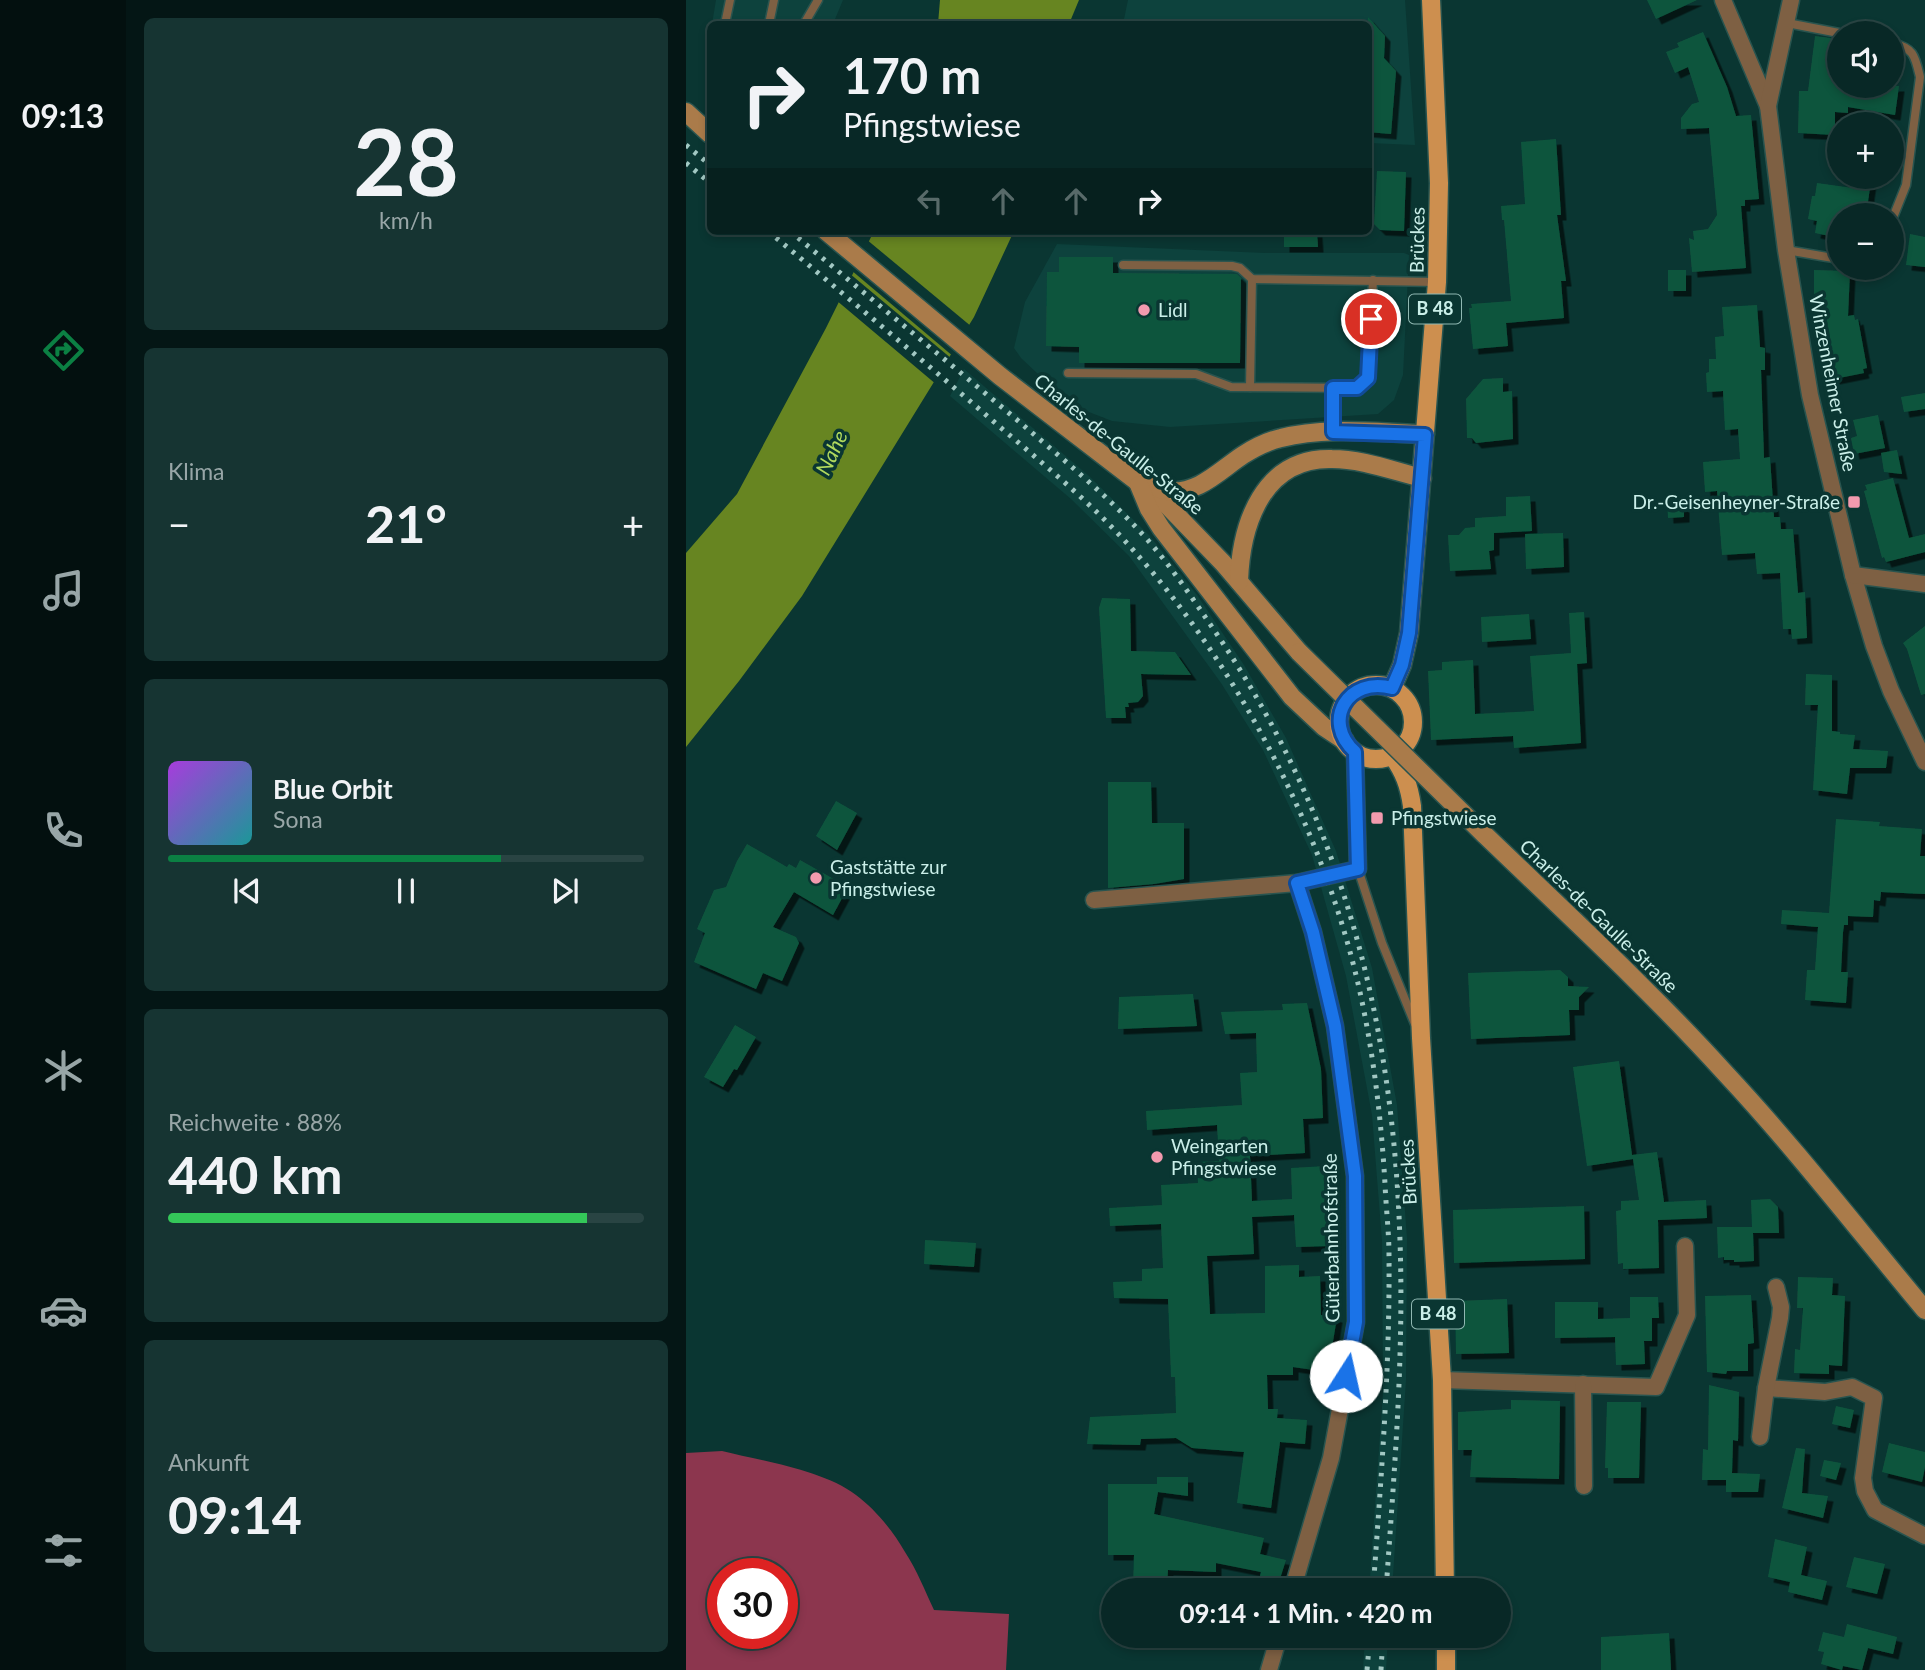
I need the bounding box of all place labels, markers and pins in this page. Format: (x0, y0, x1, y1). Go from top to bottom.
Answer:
pin (1341, 289, 1401, 349)
place label: Lidl (1158, 298, 1187, 321)
marker: Lidl (1136, 302, 1152, 318)
place label: Dr.-Geisenheyner-Straße (1632, 490, 1840, 513)
marker: Dr.-Geisenheyner-Straße (1846, 494, 1862, 510)
place label: Pfingstwiese (1391, 806, 1497, 829)
marker: Pfingstwiese (1369, 810, 1385, 826)
place label: Gaststätte zur Pfingstwiese (830, 855, 947, 900)
marker: Gaststätte zur Pfingstwiese (808, 870, 824, 886)
place label: Weingarten Pfingstwiese (1171, 1134, 1277, 1179)
marker: Weingarten Pfingstwiese (1149, 1149, 1165, 1165)

